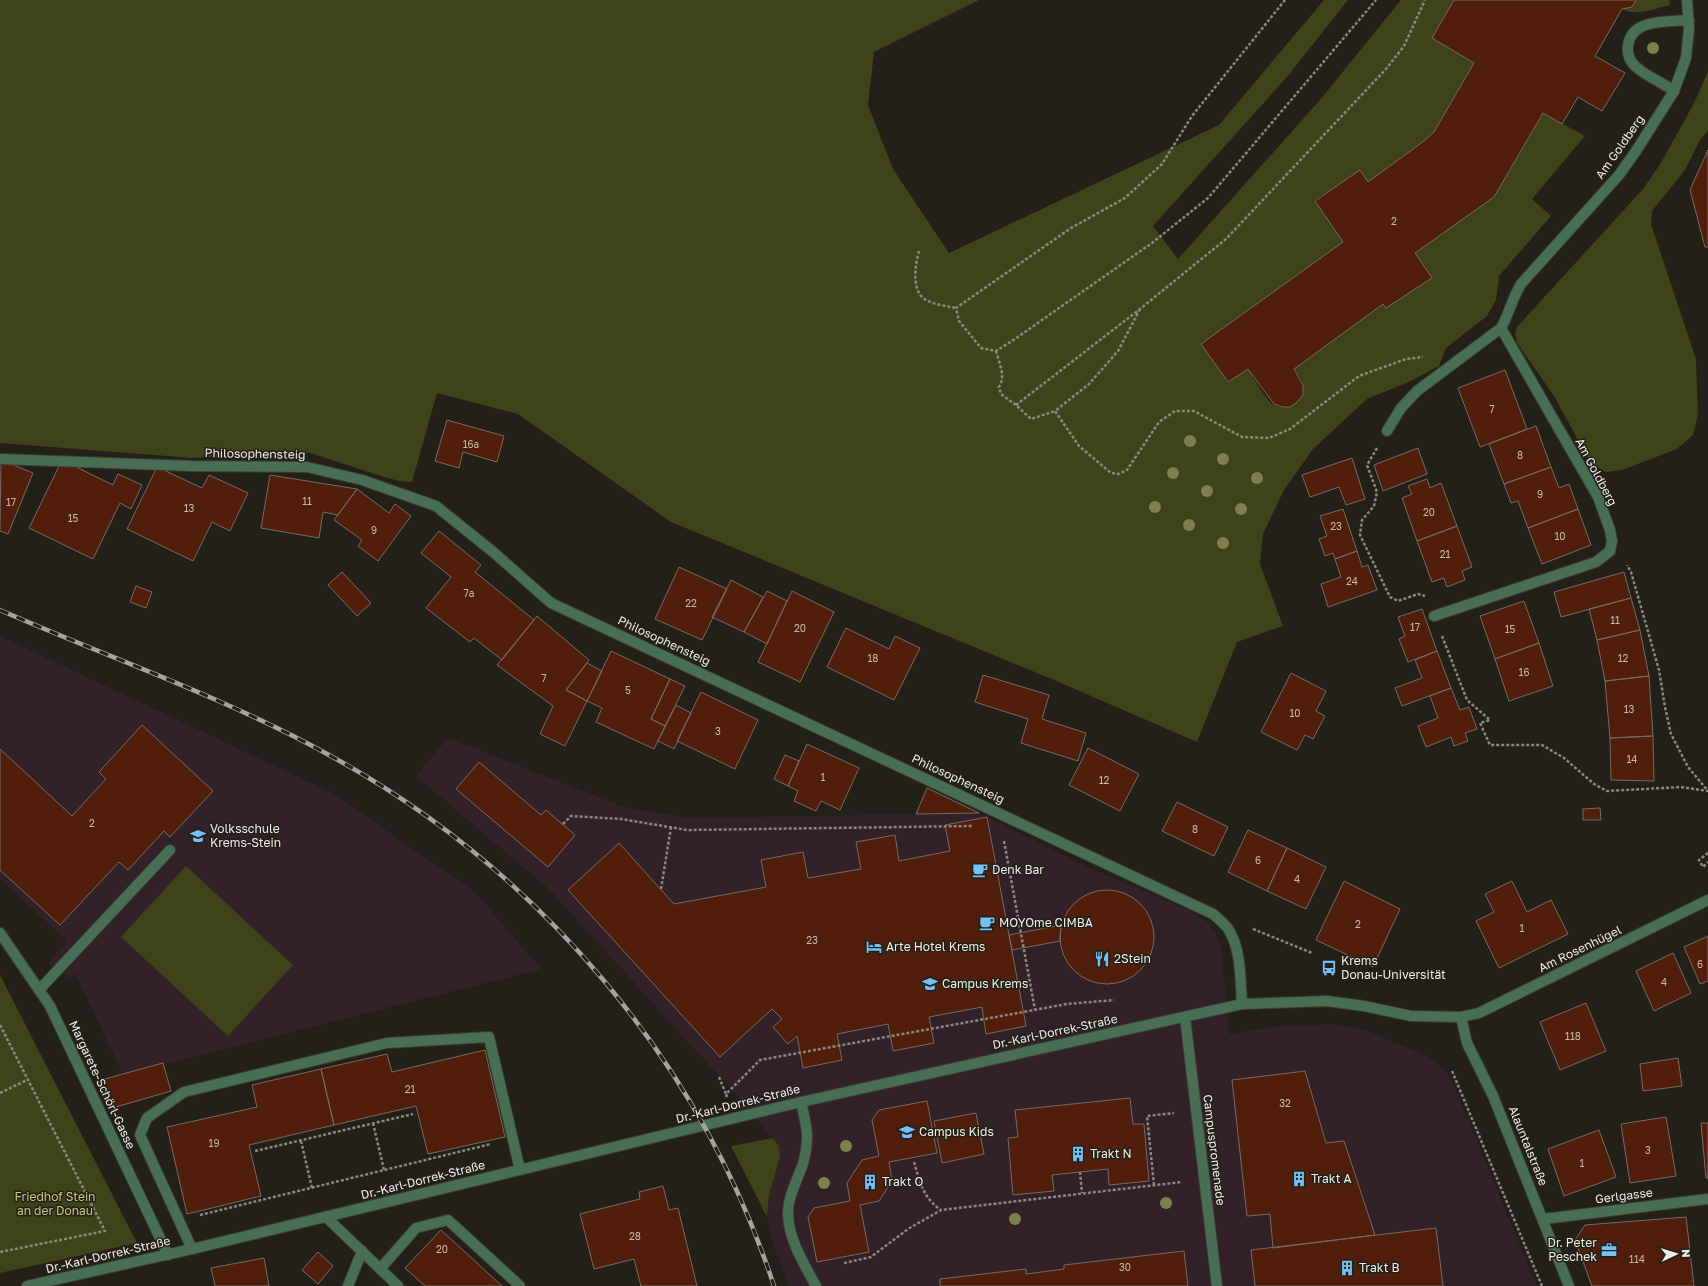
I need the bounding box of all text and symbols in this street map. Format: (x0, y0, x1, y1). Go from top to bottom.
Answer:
street label: Am Goldberg (1592, 112, 1647, 182)
house number: 2 (1391, 215, 1397, 227)
house number: 7 (1489, 403, 1495, 415)
street label: Am Goldberg (1572, 435, 1621, 508)
house number: 16a (463, 438, 479, 450)
street label: Philosophensteig (205, 445, 306, 462)
house number: 8 (1517, 449, 1523, 461)
house number: 9 (1537, 488, 1543, 500)
house number: 11 (302, 495, 312, 507)
house number: 17 (6, 496, 16, 508)
house number: 13 (184, 502, 194, 514)
house number: 20 (1423, 506, 1435, 518)
house number: 15 (68, 512, 79, 524)
house number: 23 (1330, 520, 1342, 532)
house number: 9 (371, 524, 377, 536)
house number: 10 (1554, 530, 1566, 542)
house number: 21 (1440, 548, 1450, 560)
house number: 24 (1346, 575, 1358, 587)
house number: 7a (464, 587, 474, 599)
house number: 22 (685, 597, 697, 609)
street label: Philosophensteig (615, 612, 713, 669)
house number: 11 (1610, 614, 1620, 626)
house number: 17 (1410, 621, 1420, 633)
house number: 20 (794, 622, 806, 634)
house number: 15 (1505, 623, 1516, 635)
house number: 18 (868, 652, 878, 664)
house number: 12 (1618, 652, 1629, 664)
house number: 16 (1519, 666, 1529, 678)
house number: 7 (541, 672, 547, 684)
house number: 5 (625, 684, 631, 696)
house number: 13 (1624, 703, 1634, 715)
house number: 10 (1289, 707, 1301, 719)
house number: 3 (715, 725, 721, 737)
street label: Philosophensteig (909, 750, 1007, 807)
house number: 14 (1627, 753, 1637, 765)
house number: 1 (821, 771, 826, 783)
house number: 12 (1099, 774, 1110, 786)
house number: 2 (89, 817, 95, 829)
place label: Volksschule Krems-Stein (210, 821, 281, 850)
house number: 8 (1192, 823, 1198, 835)
school or university icon: Volksschule Krems-Stein (189, 827, 207, 845)
house number: 6 (1255, 854, 1261, 866)
cafe icon: Denk Bar (971, 861, 989, 879)
place label: Denk Bar (992, 862, 1044, 877)
house number: 4 (1294, 873, 1300, 885)
cafe icon: MOYOme CIMBA (978, 914, 996, 932)
place label: MOYOme CIMBA (999, 915, 1093, 930)
house number: 2 (1355, 918, 1361, 930)
house number: 1 (1520, 922, 1525, 934)
street label: Am Rosenhügel (1536, 922, 1624, 975)
house number: 23 (806, 934, 818, 946)
hotel icon: Arte Hotel Krems (865, 938, 883, 956)
place label: Arte Hotel Krems (886, 939, 985, 954)
restaurant icon: 2Stein (1093, 950, 1111, 968)
place label: 2Stein (1114, 951, 1151, 966)
place label: Krems Donau-Universität (1341, 953, 1446, 982)
house number: 6 (1697, 958, 1703, 970)
bus stop icon: Krems Donau-Universität (1320, 959, 1338, 977)
school or university icon: Campus Krems (921, 975, 939, 993)
place label: Campus Krems (942, 976, 1028, 991)
house number: 4 (1661, 976, 1667, 988)
street label: Dr.-Karl-Dorrek-Straße (991, 1011, 1119, 1052)
street label: Margarete-Schörl-Gasse (66, 1018, 139, 1151)
house number: 118 (1565, 1030, 1581, 1042)
street label: Dr.-Karl-Dorrek-Straße (674, 1081, 802, 1126)
house number: 21 (405, 1083, 415, 1095)
street label: Campuspromenade (1200, 1094, 1229, 1206)
house number: 32 (1279, 1097, 1291, 1109)
street label: Alauntalstraße (1506, 1104, 1551, 1188)
school or university icon: Campus Kids (898, 1123, 916, 1141)
place label: Campus Kids (919, 1124, 994, 1139)
house number: 19 (209, 1137, 219, 1149)
house number: 3 (1645, 1144, 1651, 1156)
building icon: Trakt N (1069, 1145, 1087, 1163)
place label: Trakt N (1090, 1146, 1132, 1161)
street label: Dr.-Karl-Dorrek-Straße (359, 1157, 487, 1202)
house number: 1 (1580, 1157, 1585, 1169)
building icon: Trakt A (1290, 1170, 1308, 1188)
place label: Trakt A (1311, 1171, 1352, 1186)
building icon: Trakt O (861, 1173, 879, 1191)
place label: Trakt O (882, 1174, 924, 1189)
street label: Gerlgasse (1594, 1185, 1654, 1206)
park label: Friedhof Stein an der Donau (14, 1189, 96, 1218)
house number: 28 (629, 1230, 641, 1242)
street label: Dr.-Karl-Dorrek-Straße (44, 1233, 172, 1276)
north arrow (1656, 1234, 1696, 1274)
place label: Dr. Peter Peschek (1548, 1235, 1597, 1264)
office icon: Dr. Peter Peschek (1600, 1241, 1618, 1259)
house number: 20 (436, 1243, 448, 1255)
text: N (1680, 1249, 1693, 1258)
house number: 114 (1629, 1253, 1645, 1265)
building icon: Trakt B (1338, 1259, 1356, 1277)
place label: Trakt B (1359, 1260, 1400, 1275)
house number: 30 (1119, 1261, 1131, 1273)

